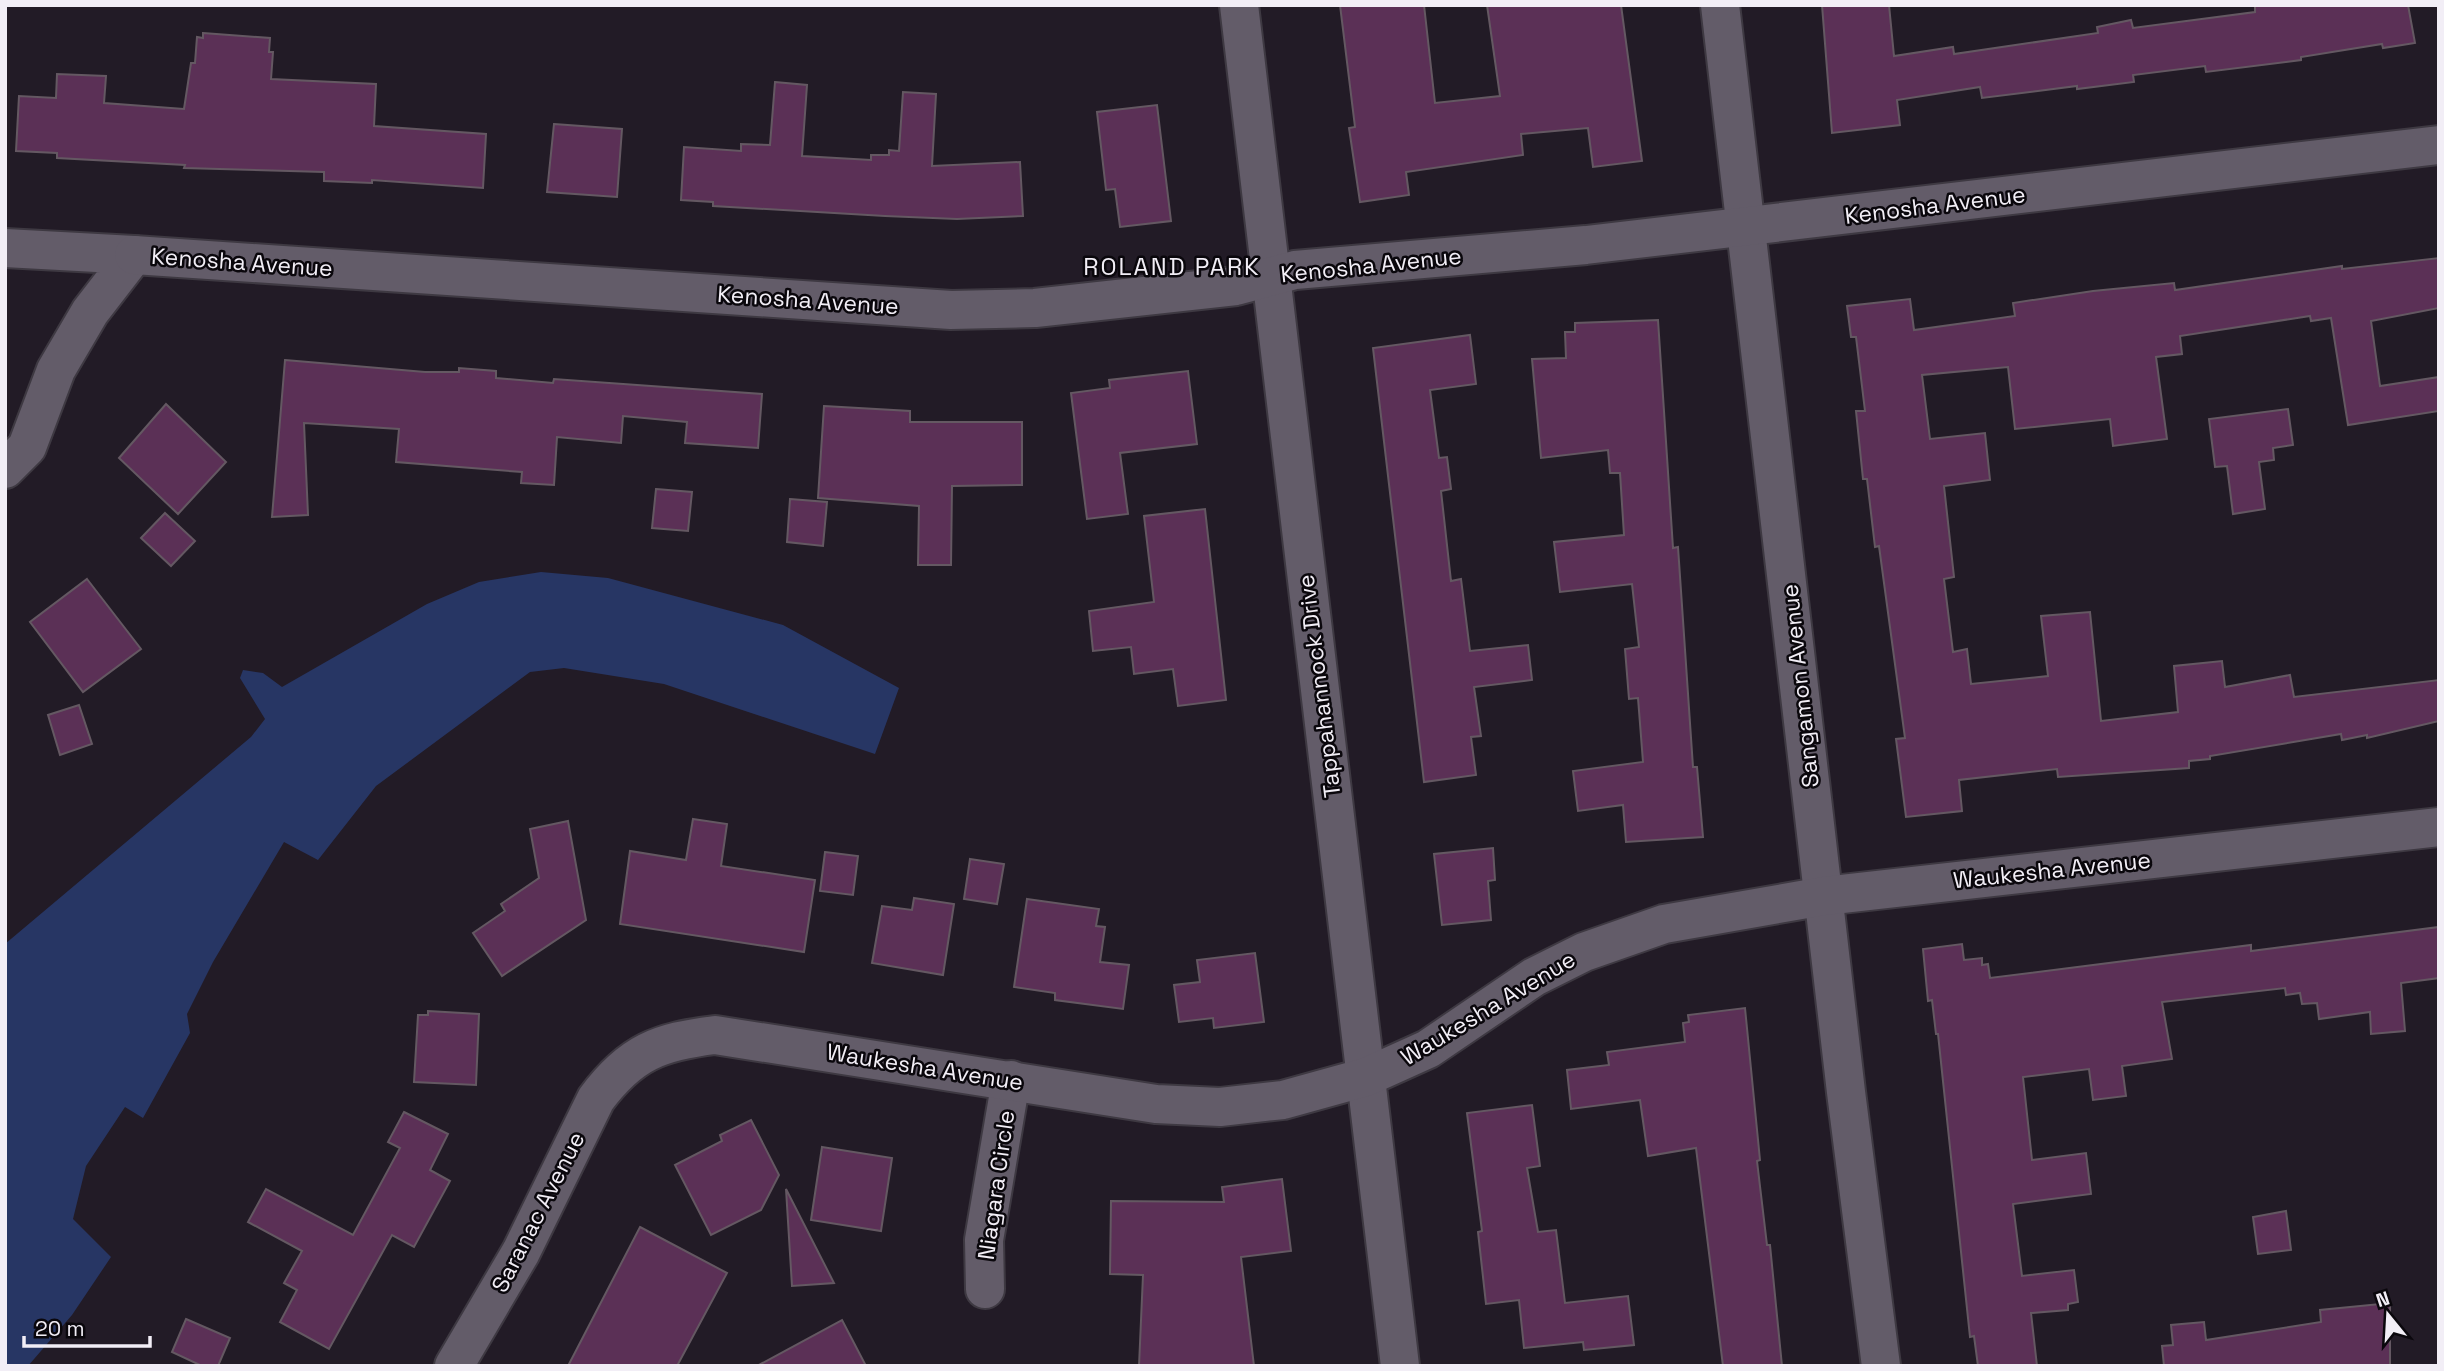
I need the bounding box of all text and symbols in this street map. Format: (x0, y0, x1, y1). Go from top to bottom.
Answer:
street label: Kenosha Avenue (1843, 179, 2027, 231)
street label: Kenosha Avenue (150, 241, 334, 283)
street label: Kenosha Avenue (1279, 241, 1463, 289)
district label: ROLAND PARK (1083, 251, 1261, 282)
street label: Kenosha Avenue (716, 279, 900, 321)
street label: Tappahannock Drive (1290, 573, 1348, 799)
street label: Sangamon Avenue (1774, 583, 1826, 789)
street label: Waukesha Avenue (1952, 845, 2152, 895)
street label: Waukesha Avenue (1395, 944, 1581, 1072)
street label: Waukesha Avenue (825, 1037, 1025, 1097)
street label: Niagara Circle (971, 1108, 1021, 1262)
street label: Saranac Avenue (485, 1127, 591, 1297)
north arrow (2353, 1280, 2423, 1350)
text: N (2373, 1285, 2393, 1313)
scale bar (24, 1304, 150, 1348)
text: 20 m (35, 1315, 85, 1342)

